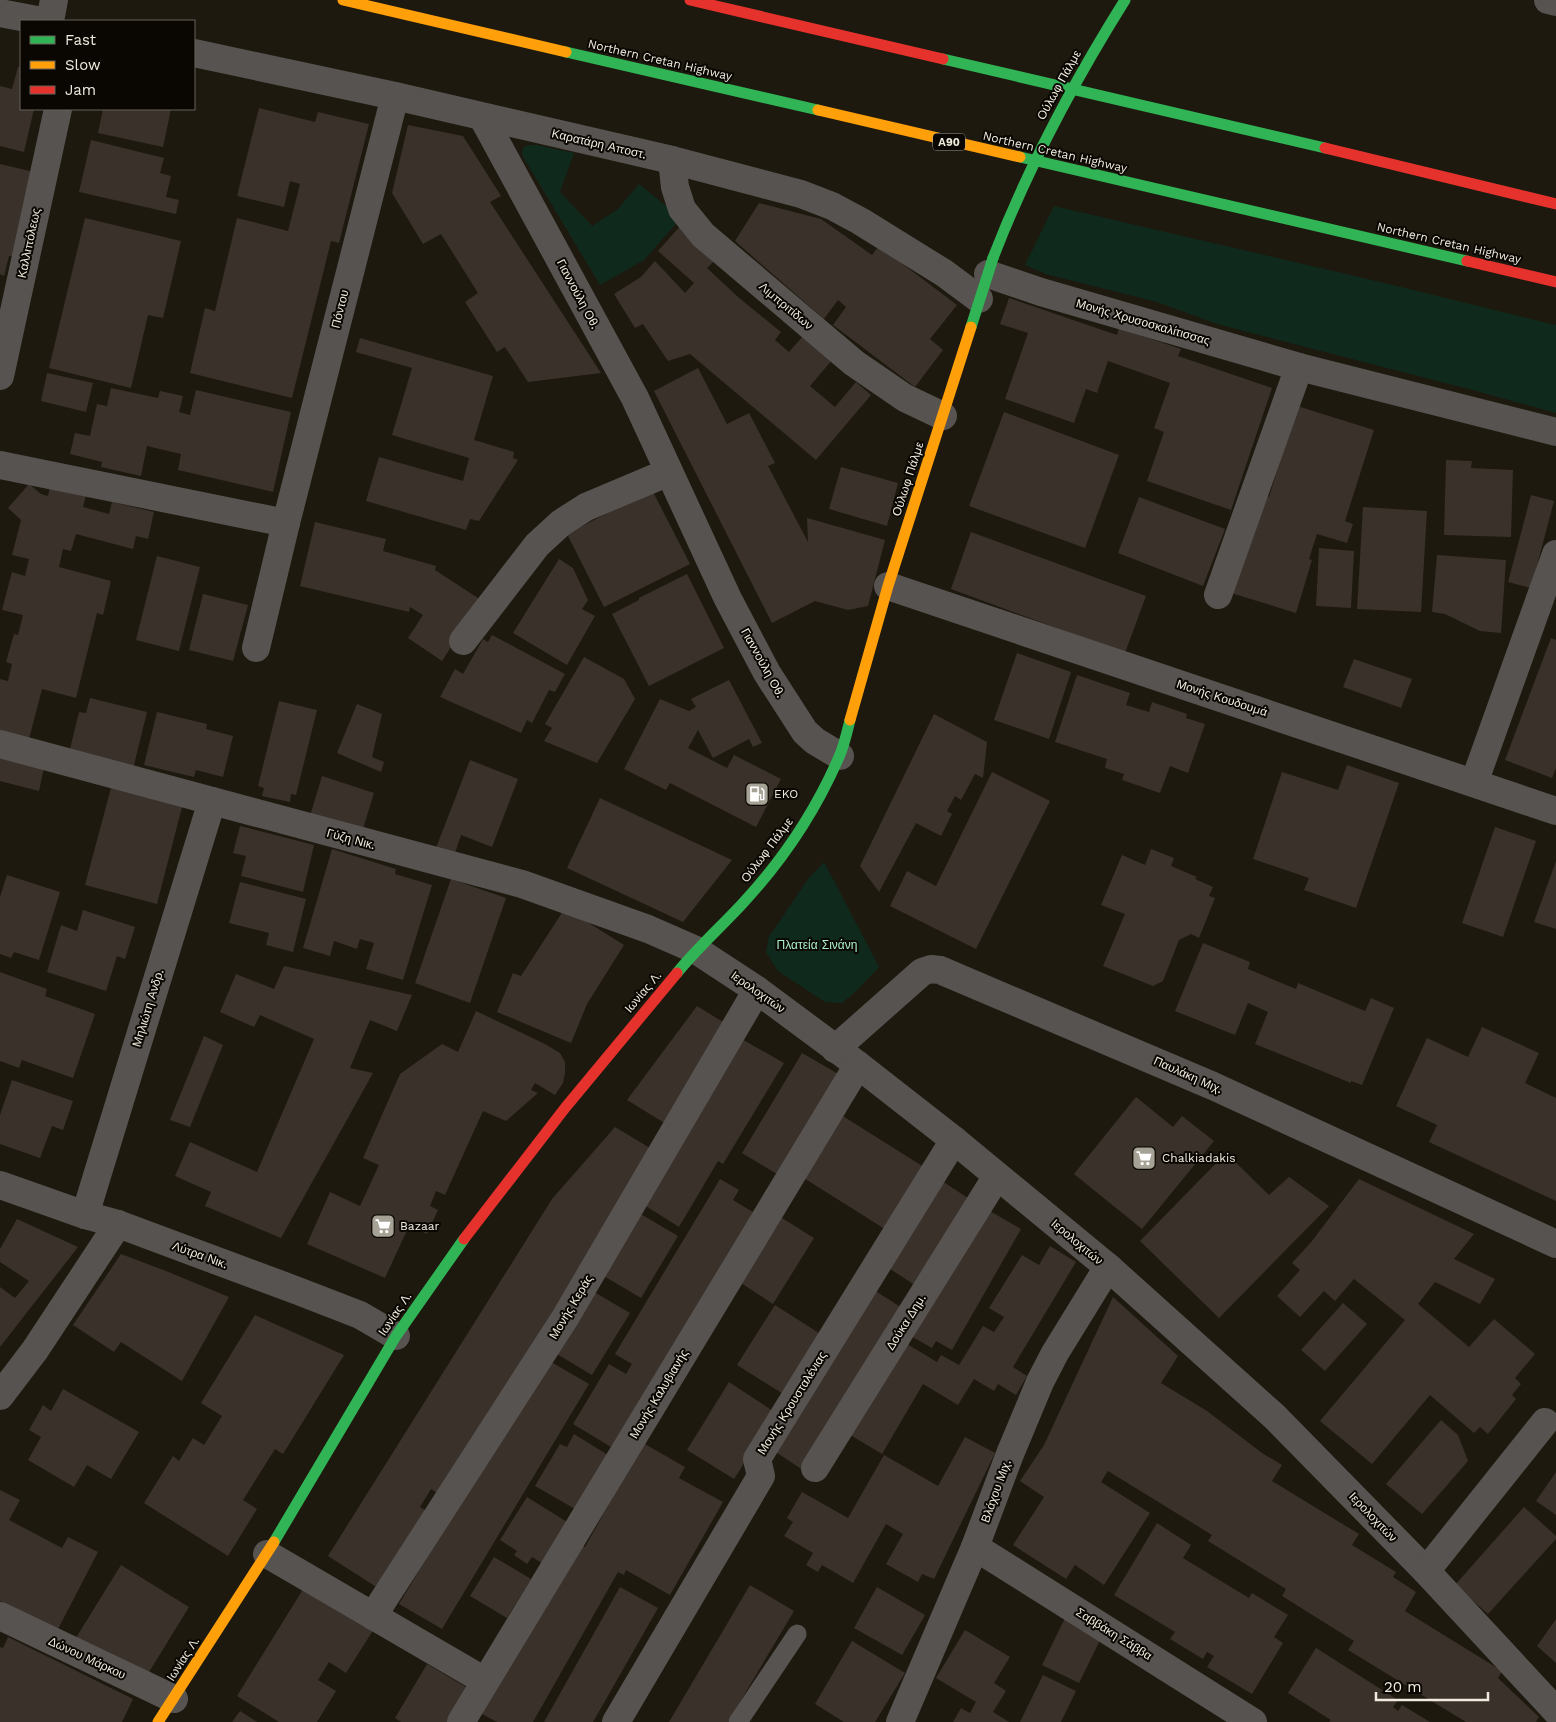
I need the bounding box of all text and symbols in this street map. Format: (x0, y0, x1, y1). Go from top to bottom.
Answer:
legend (20, 20, 195, 110)
text: Fast (65, 31, 97, 49)
street label: Northern Cretan Highway (587, 37, 734, 84)
street label: Ούλωφ Πάλμε (1034, 47, 1084, 122)
text: Slow (65, 56, 101, 74)
text: Jam (65, 81, 96, 99)
street label: Καρατάρη Αποστ. (550, 126, 648, 162)
street label: Northern Cretan Highway (982, 129, 1129, 176)
road number: Α90 (933, 134, 965, 150)
street label: Καλλιπόλεως (15, 206, 43, 279)
street label: Northern Cretan Highway (1376, 220, 1523, 267)
street label: Γιαννούλη Οθ. (554, 257, 602, 331)
street label: Λιμπριτίδων (756, 279, 816, 333)
street label: Πόντου (328, 288, 352, 330)
street label: Μονής Χρυσοσκαλίτισσας (1075, 296, 1212, 348)
street label: Ούλωφ Πάλμε (889, 439, 927, 518)
street label: Γιαννούλη Οθ. (738, 626, 788, 700)
street label: Μονής Κουδουμά (1175, 677, 1269, 719)
fuel station icon: EKO (744, 781, 770, 807)
place label: EKO (774, 787, 798, 801)
street label: Ούλωφ Πάλμε (738, 814, 796, 885)
street label: Γύζη Νικ. (325, 826, 377, 852)
park label: Πλατεία Σινάνη (777, 938, 857, 952)
street label: Μηλιώτη Ανδρ. (130, 967, 166, 1049)
street label: Ιερολοχιτών (728, 968, 788, 1016)
street label: Ιωνίας Λ. (622, 969, 664, 1015)
street label: Παυλάκη Μιχ. (1151, 1054, 1225, 1096)
supermarket icon: Chalkiadakis (1131, 1145, 1157, 1171)
place label: Chalkiadakis (1162, 1151, 1236, 1165)
supermarket icon: Bazaar (370, 1213, 396, 1239)
street label: Ιερολοχιτών (1048, 1216, 1106, 1268)
place label: Bazaar (400, 1219, 440, 1233)
street label: Λύτρα Νικ. (170, 1239, 230, 1271)
street label: Μονής Κεράς (546, 1272, 596, 1342)
street label: Ιωνίας Λ. (375, 1290, 415, 1338)
street label: Δούκα Δημ. (883, 1291, 929, 1353)
street label: Μονής Καλυβιανής (627, 1347, 691, 1441)
street label: Μονής Κρουσταλένιας (755, 1349, 830, 1457)
street label: Βλάχου Μιχ. (978, 1457, 1014, 1525)
street label: Ιερολοχιτών (1346, 1489, 1400, 1545)
street label: Σαββάκη Σάββα (1073, 1605, 1155, 1663)
street label: Δώνου Μάρκου (46, 1634, 128, 1682)
street label: Ιωνίας Λ. (164, 1634, 202, 1684)
scale bar (1376, 1670, 1488, 1702)
text: 20 m (1384, 1678, 1422, 1696)

